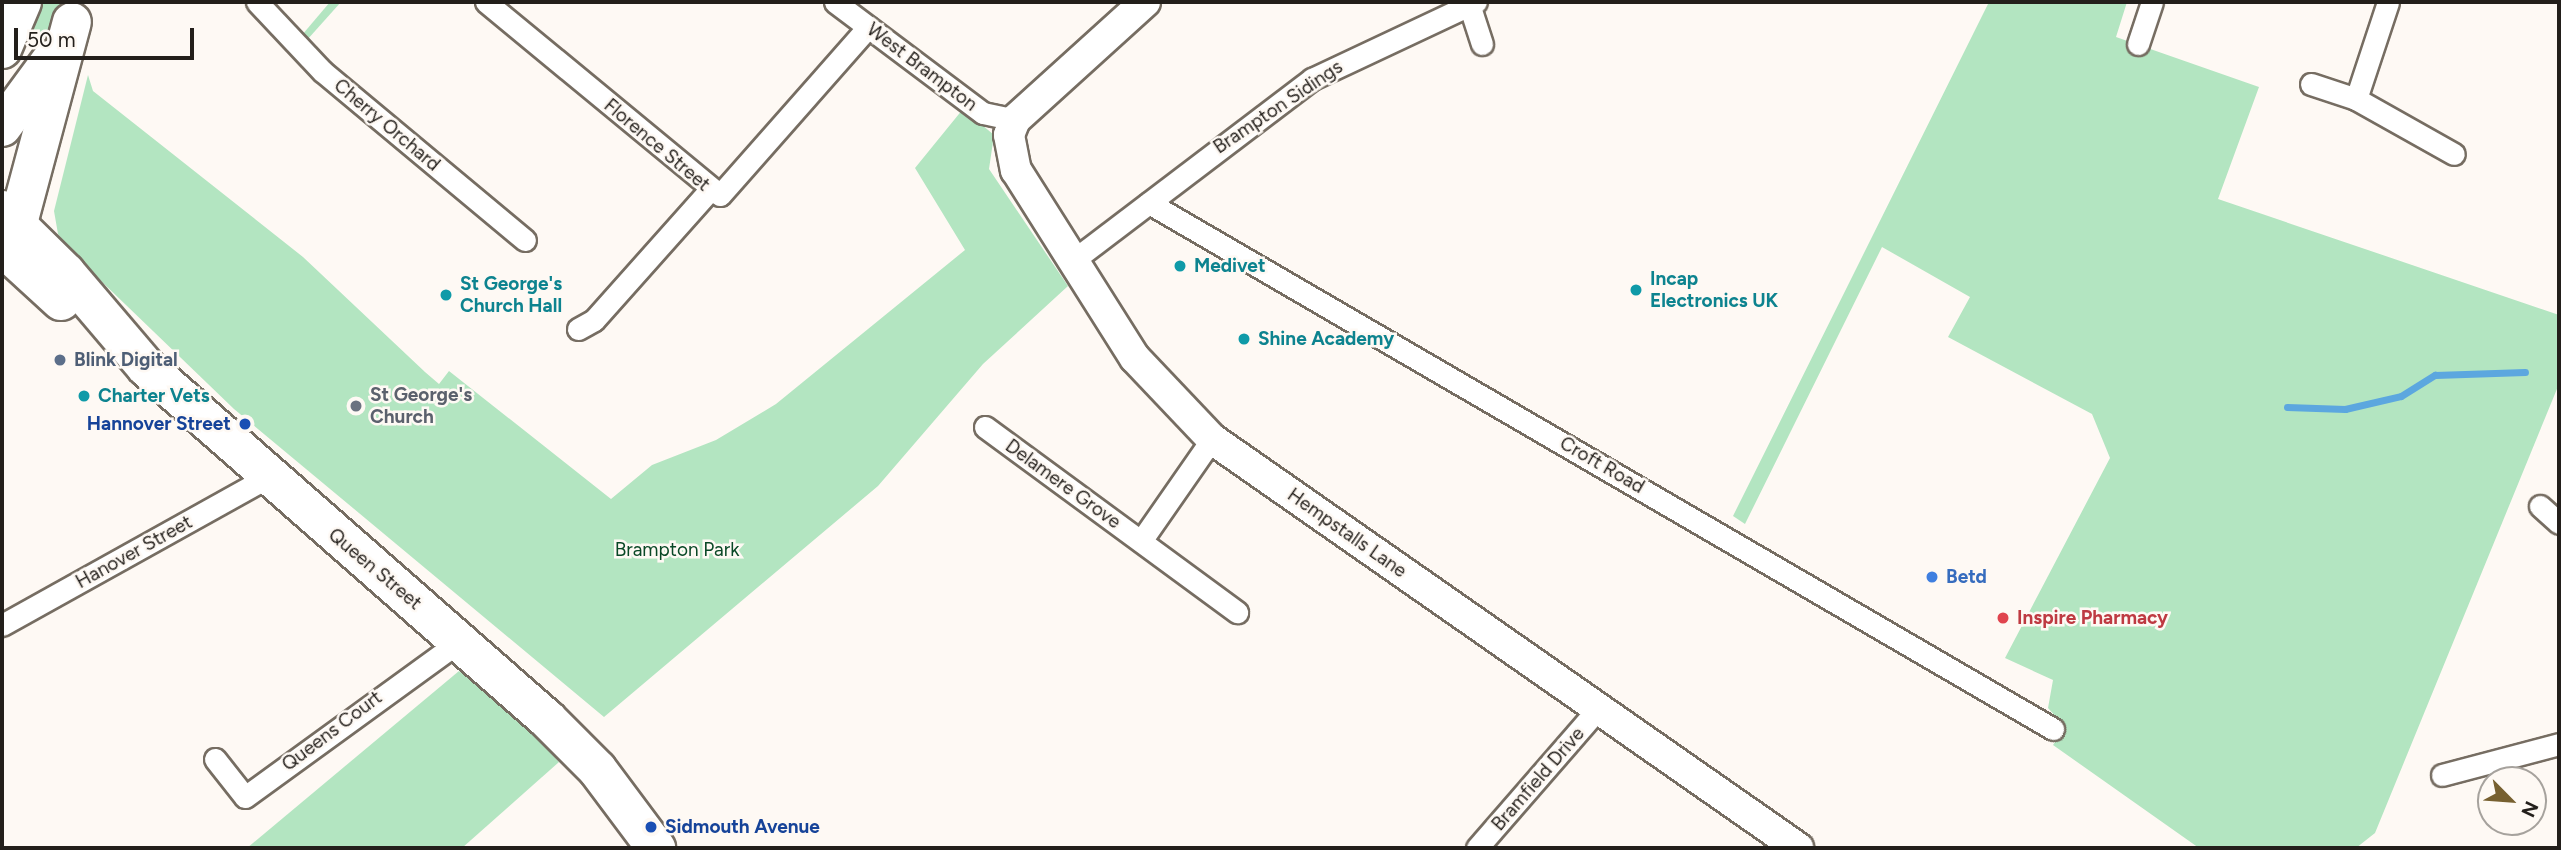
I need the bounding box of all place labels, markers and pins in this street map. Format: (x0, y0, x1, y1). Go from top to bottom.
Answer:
place label: Medivet (1194, 255, 1266, 277)
marker: Medivet (1172, 258, 1188, 274)
place label: Incap Electronics UK (1650, 268, 1778, 312)
place label: St George's Church Hall (460, 273, 562, 317)
marker: Incap Electronics UK (1628, 282, 1644, 298)
marker: St George's Church Hall (438, 287, 454, 303)
place label: Shine Academy (1258, 328, 1394, 350)
marker: Shine Academy (1236, 331, 1252, 347)
place label: Blink Digital (74, 349, 178, 371)
marker: Blink Digital (52, 352, 68, 368)
place label: St George's Church (370, 384, 472, 428)
place label: Charter Vets (98, 385, 210, 407)
marker: Charter Vets (76, 388, 92, 404)
marker: St George's Church (348, 398, 364, 414)
place label: Hannover Street (87, 413, 231, 435)
marker: Hannover Street (237, 416, 253, 432)
place label: Betd (1946, 566, 1987, 588)
marker: Betd (1924, 569, 1940, 585)
place label: Inspire Pharmacy (2017, 607, 2168, 629)
marker: Inspire Pharmacy (1995, 610, 2011, 626)
place label: Sidmouth Avenue (665, 816, 820, 838)
marker: Sidmouth Avenue (643, 819, 659, 835)

